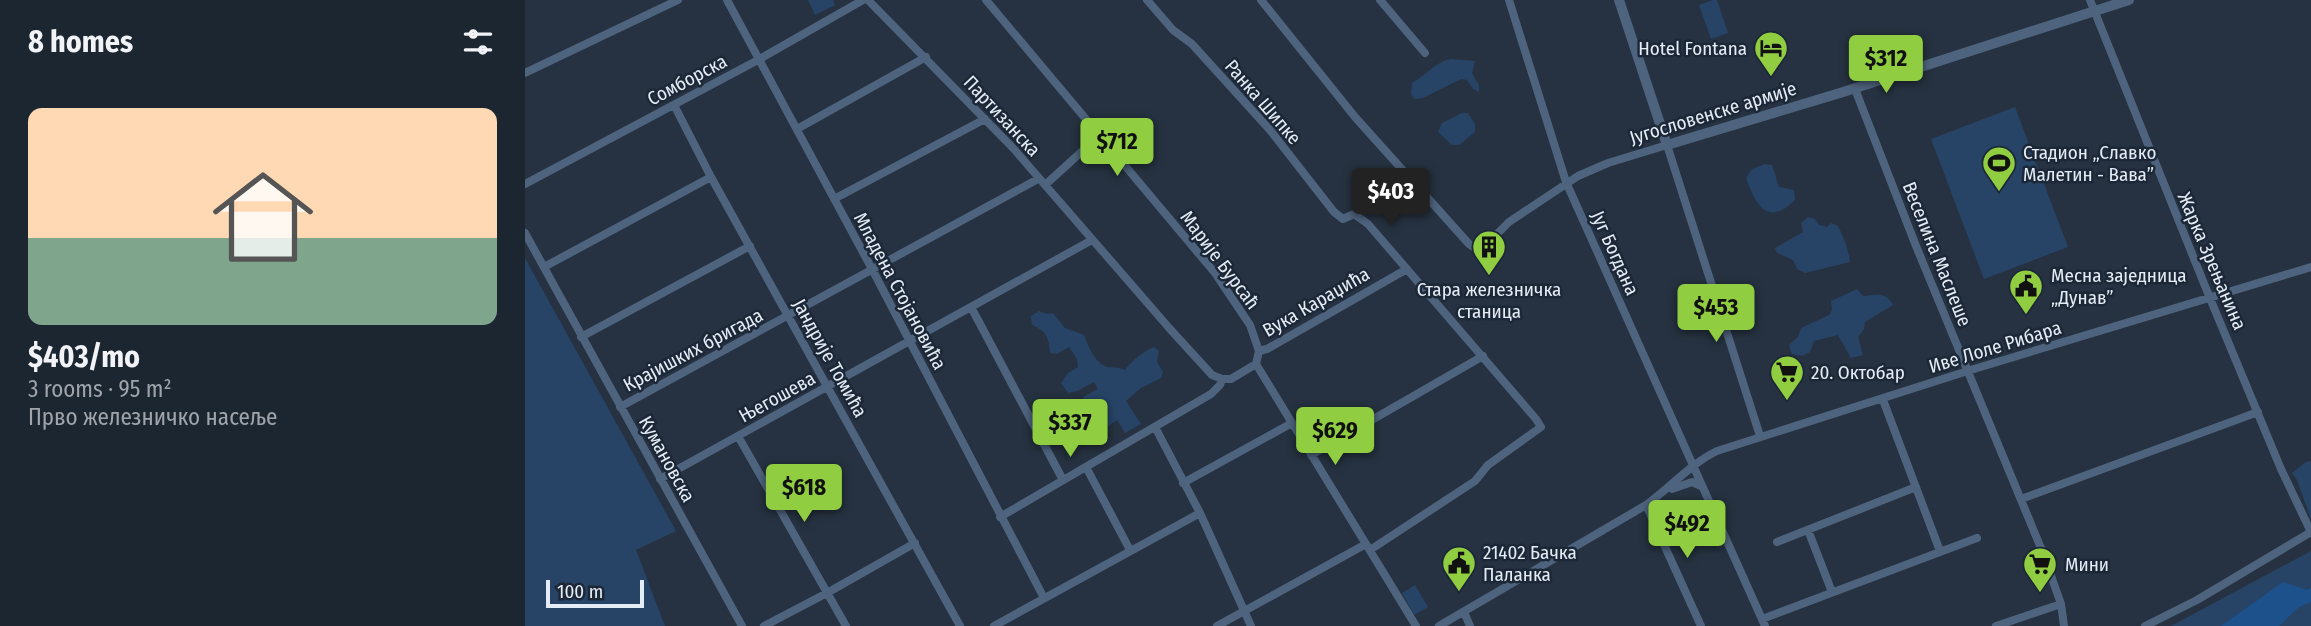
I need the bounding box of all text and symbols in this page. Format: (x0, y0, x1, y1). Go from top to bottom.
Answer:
icon: filters (459, 23, 497, 61)
text: 8 homes (28, 24, 133, 60)
hotel icon: Hotel Fontana (1752, 29, 1790, 78)
pin: $312 (1845, 36, 1927, 95)
place label: Hotel Fontana (1638, 37, 1747, 60)
text: $312 (1865, 44, 1907, 72)
street label: Сомборска (643, 49, 731, 111)
street label: Ранка Шипке (1220, 55, 1306, 149)
street label: Партизанска (959, 71, 1045, 161)
street label: Југословенске армије (1627, 77, 1799, 149)
pin: $712 (1076, 118, 1158, 178)
text: $712 (1096, 127, 1138, 155)
place label: Стадион „Славко Малетин - Вава” (2023, 141, 2156, 186)
sports icon: Стадион „Славко Малетин - Вава” (1980, 144, 2018, 193)
icon: home (200, 154, 326, 280)
pin: $403 (1350, 168, 1432, 228)
text: $403 (1368, 177, 1414, 205)
street label: Веселина Маслеше (1898, 178, 1976, 330)
street label: Жарка Зрењанина (2173, 189, 2251, 333)
street label: Марије Бурсаћ (1175, 206, 1265, 314)
street label: Југ Богдана (1586, 207, 1644, 299)
street label: Младена Стојановића (849, 208, 951, 374)
building icon: Стара железничка станица (1470, 228, 1508, 277)
street label: Вука Караџића (1259, 262, 1373, 342)
place label: Месна заједница „Дунав” (2051, 264, 2187, 309)
public building icon: Месна заједница „Дунав” (2007, 267, 2045, 316)
place label: Стара железничка станица (1417, 278, 1561, 323)
pin: $453 (1675, 284, 1757, 344)
text: $453 (1693, 293, 1739, 321)
street label: Јандрије Томића (788, 295, 872, 421)
street label: Крајишких бригада (619, 304, 767, 396)
street label: Иве Лоле Рибара (1926, 316, 2064, 378)
text: $403/mo (28, 339, 140, 375)
supermarket icon: 20. Октобар (1768, 353, 1806, 402)
place label: 20. Октобар (1811, 361, 1905, 384)
street label: Његошева (735, 367, 819, 427)
text: 3 rooms · 95 m² (28, 375, 172, 403)
pin: $337 (1029, 400, 1111, 459)
text: Прво железничко насеље (28, 403, 277, 431)
pin: $629 (1294, 407, 1376, 467)
text: $337 (1049, 408, 1091, 436)
street label: Кумановска (634, 412, 700, 506)
text: $629 (1312, 416, 1358, 444)
pin: $618 (763, 464, 845, 524)
text: $618 (782, 473, 826, 501)
pin: $492 (1646, 500, 1728, 560)
text: $492 (1664, 509, 1710, 537)
place label: 21402 Бачка Паланка (1483, 541, 1577, 586)
public building icon: 21402 Бачка Паланка (1440, 544, 1478, 593)
supermarket icon: Мини (2021, 545, 2059, 594)
place label: Мини (2065, 553, 2109, 576)
scale bar (546, 577, 644, 609)
text: 100 m (557, 580, 603, 603)

